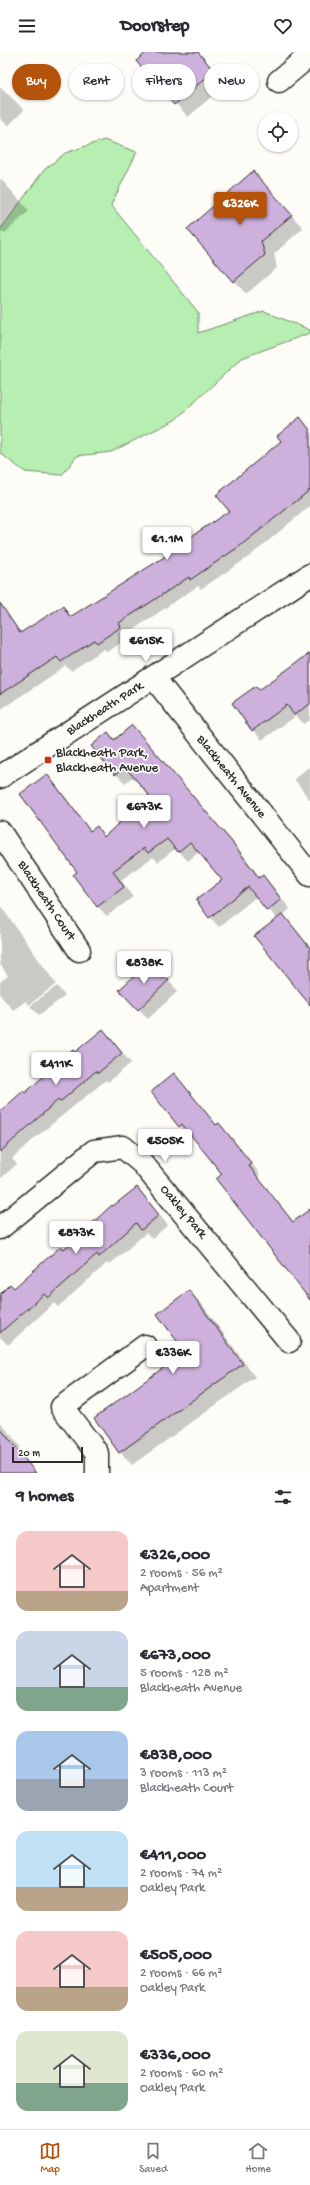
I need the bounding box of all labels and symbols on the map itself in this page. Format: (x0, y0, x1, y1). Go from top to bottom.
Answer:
pin: €326K (212, 192, 268, 226)
pin: €1.1M (139, 527, 195, 561)
pin: €615K (118, 629, 174, 663)
street label: Blackheath Park (63, 678, 147, 740)
street label: Blackheath Avenue (192, 732, 269, 822)
place label: Blackheath Park, Blackheath Avenue (55, 746, 159, 776)
marker: Blackheath Park, Blackheath Avenue (43, 755, 53, 765)
pin: €673K (116, 795, 172, 829)
street label: Blackheath Court (13, 857, 79, 945)
pin: €838K (116, 951, 172, 985)
pin: €411K (28, 1052, 84, 1086)
pin: €505K (137, 1129, 193, 1163)
street label: Oakley Park (156, 1182, 210, 1243)
pin: €873K (48, 1221, 104, 1255)
pin: €336K (145, 1341, 201, 1375)
scale bar (12, 1445, 83, 1464)

